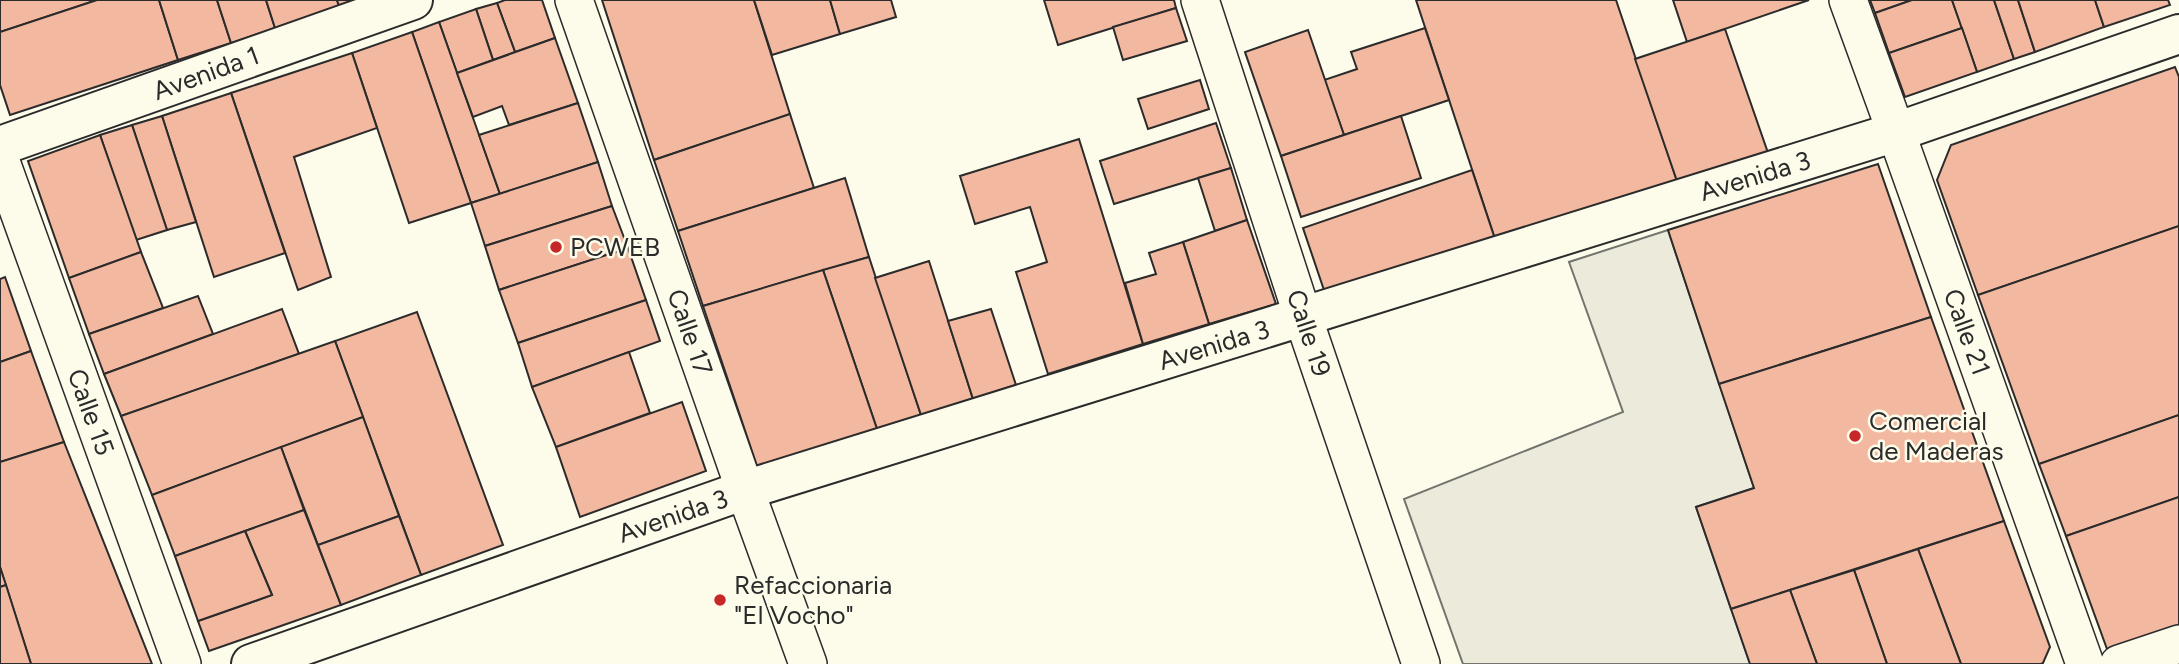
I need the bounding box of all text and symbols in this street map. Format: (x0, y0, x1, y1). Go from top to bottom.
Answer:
street label: Avenida 1 (148, 39, 264, 107)
street label: Avenida 3 (1696, 144, 1814, 208)
place label: PCWEB (570, 231, 660, 263)
marker: PCWEB (548, 239, 564, 255)
street label: Calle 17 (660, 285, 720, 379)
street label: Calle 19 (1280, 285, 1338, 381)
street label: Calle 21 (1937, 285, 1997, 379)
street label: Avenida 3 (1155, 313, 1273, 377)
street label: Calle 15 (61, 364, 121, 460)
place label: Comercial de Maderas (1869, 405, 2004, 467)
marker: Comercial de Maderas (1847, 428, 1863, 444)
street label: Avenida 3 (614, 482, 732, 550)
place label: Refaccionaria "El Vocho" (734, 569, 892, 631)
marker: Refaccionaria "El Vocho" (712, 592, 728, 608)

